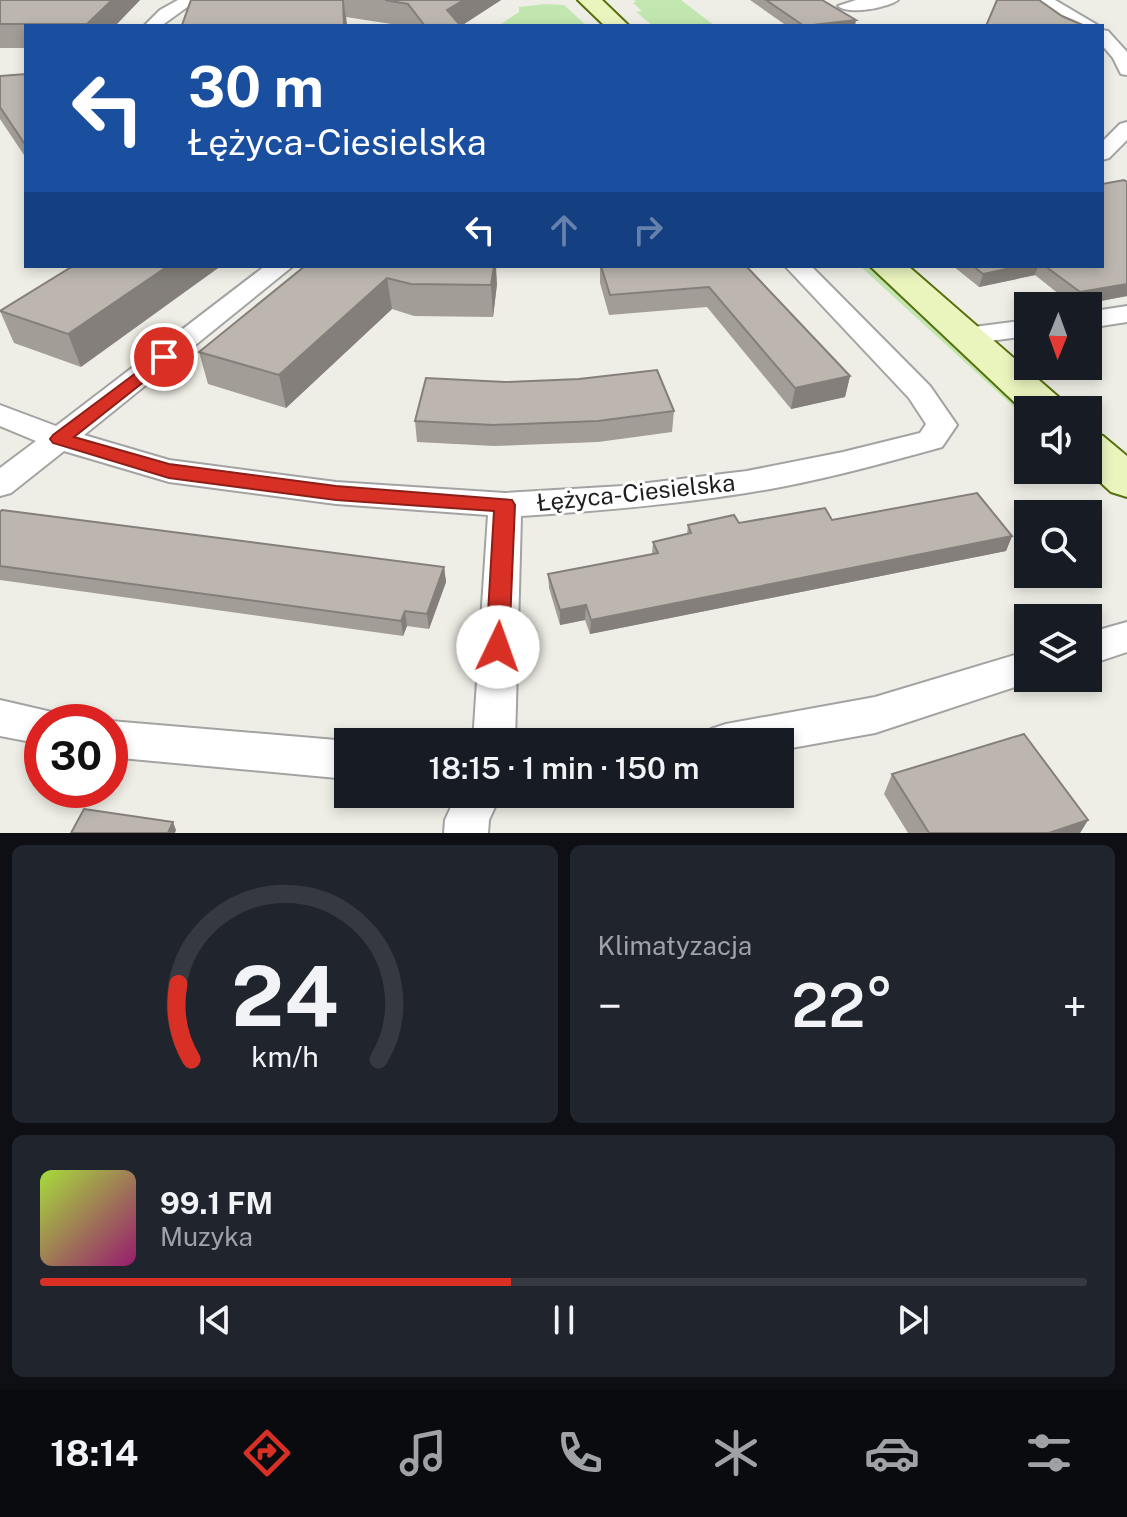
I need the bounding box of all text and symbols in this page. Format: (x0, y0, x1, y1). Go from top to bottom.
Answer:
text: 30 m (188, 54, 324, 120)
icon: left (56, 56, 160, 160)
text: Łężyca-Ciesielska (188, 121, 487, 163)
icon: left (458, 208, 502, 252)
icon: ahead (542, 208, 586, 252)
icon: right (626, 208, 670, 252)
north arrow (1014, 292, 1102, 380)
map controls (1014, 292, 1102, 692)
pin (130, 323, 198, 391)
icon: arrive (142, 335, 186, 379)
button: sound (1014, 396, 1102, 484)
street label: Łężyca-Ciesielska (535, 468, 736, 516)
button: search (1014, 500, 1102, 588)
button: layers (1014, 604, 1102, 692)
position arrow (456, 605, 540, 689)
speed limit sign: 30 (24, 704, 128, 808)
text: 18:15 · 1 min · 150 m (429, 750, 699, 786)
text: Klimatyzacja (598, 930, 752, 961)
text: 24 (231, 947, 338, 1045)
text: 22° (791, 970, 893, 1041)
text: − (598, 980, 622, 1032)
text: + (1063, 980, 1087, 1032)
text: km/h (251, 1040, 318, 1073)
text: 99.1 FM (160, 1185, 273, 1221)
text: Muzyka (160, 1221, 253, 1252)
icon: previous (193, 1298, 237, 1342)
icon: pause (542, 1298, 586, 1342)
icon: next (891, 1298, 935, 1342)
icon: directions (239, 1425, 295, 1481)
icon: music (395, 1425, 451, 1481)
icon: phone (552, 1425, 608, 1481)
icon: climate (708, 1425, 764, 1481)
icon: car (864, 1425, 920, 1481)
icon: filters (1021, 1425, 1077, 1481)
text: 18:14 (50, 1432, 138, 1474)

